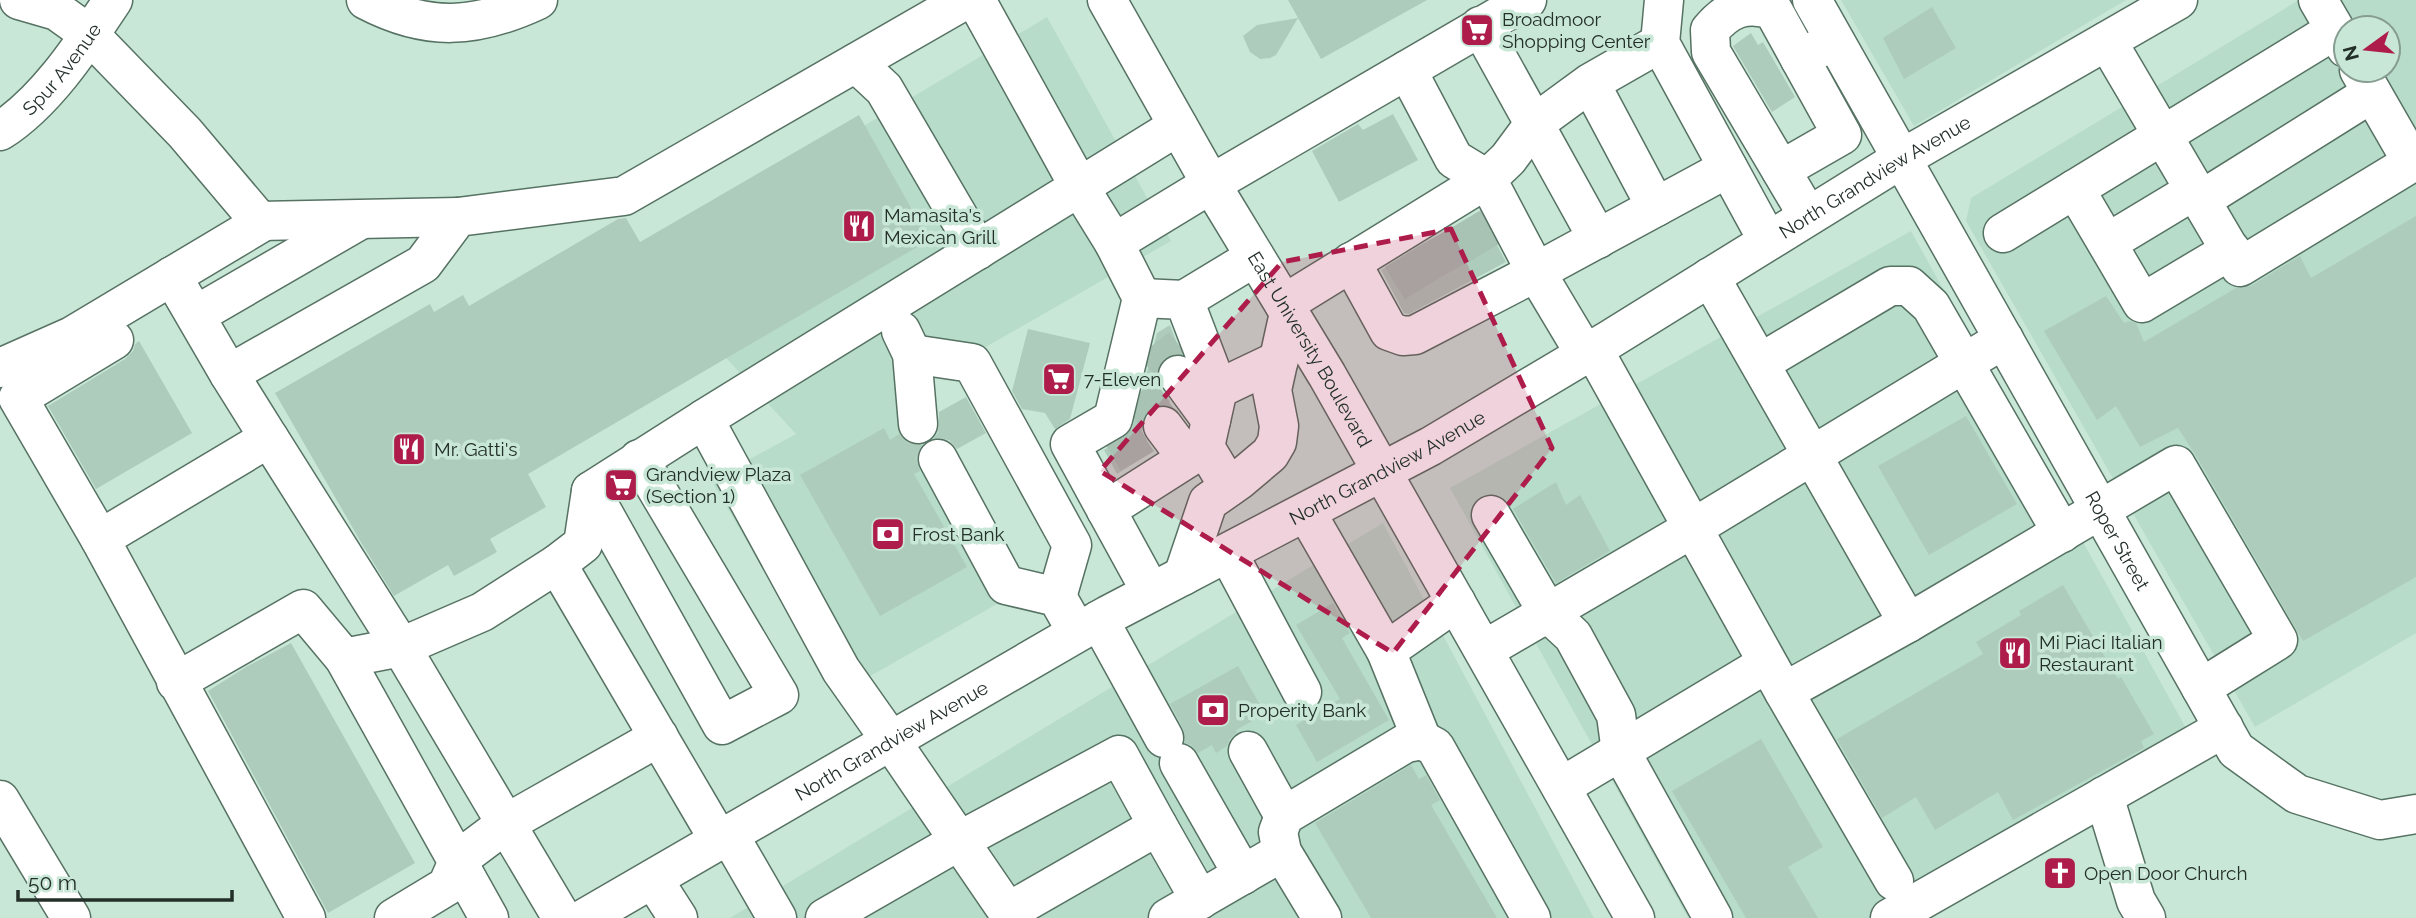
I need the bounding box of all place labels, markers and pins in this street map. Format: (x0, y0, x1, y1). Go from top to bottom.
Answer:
place label: Broadmoor Shopping Center (1502, 8, 1651, 52)
supermarket icon: Broadmoor Shopping Center (1458, 11, 1496, 49)
place label: Mamasita's Mexican Grill (884, 204, 997, 248)
restaurant icon: Mamasita's Mexican Grill (840, 207, 878, 245)
supermarket icon: 7-Eleven (1040, 360, 1078, 398)
place label: 7-Eleven (1084, 368, 1161, 390)
restaurant icon: Mr. Gatti's (390, 430, 428, 468)
place label: Mr. Gatti's (434, 438, 517, 460)
place label: Grandview Plaza (Section 1) (646, 463, 791, 507)
supermarket icon: Grandview Plaza (Section 1) (602, 466, 640, 504)
bank icon: Frost Bank (869, 515, 907, 553)
place label: Frost Bank (912, 523, 1005, 545)
place label: Mi Piaci Italian Restaurant (2039, 631, 2162, 675)
restaurant icon: Mi Piaci Italian Restaurant (1996, 634, 2034, 672)
bank icon: Properity Bank (1194, 691, 1232, 729)
place label: Properity Bank (1238, 699, 1366, 721)
church icon: Open Door Church (2041, 854, 2079, 892)
place label: Open Door Church (2084, 862, 2248, 884)

